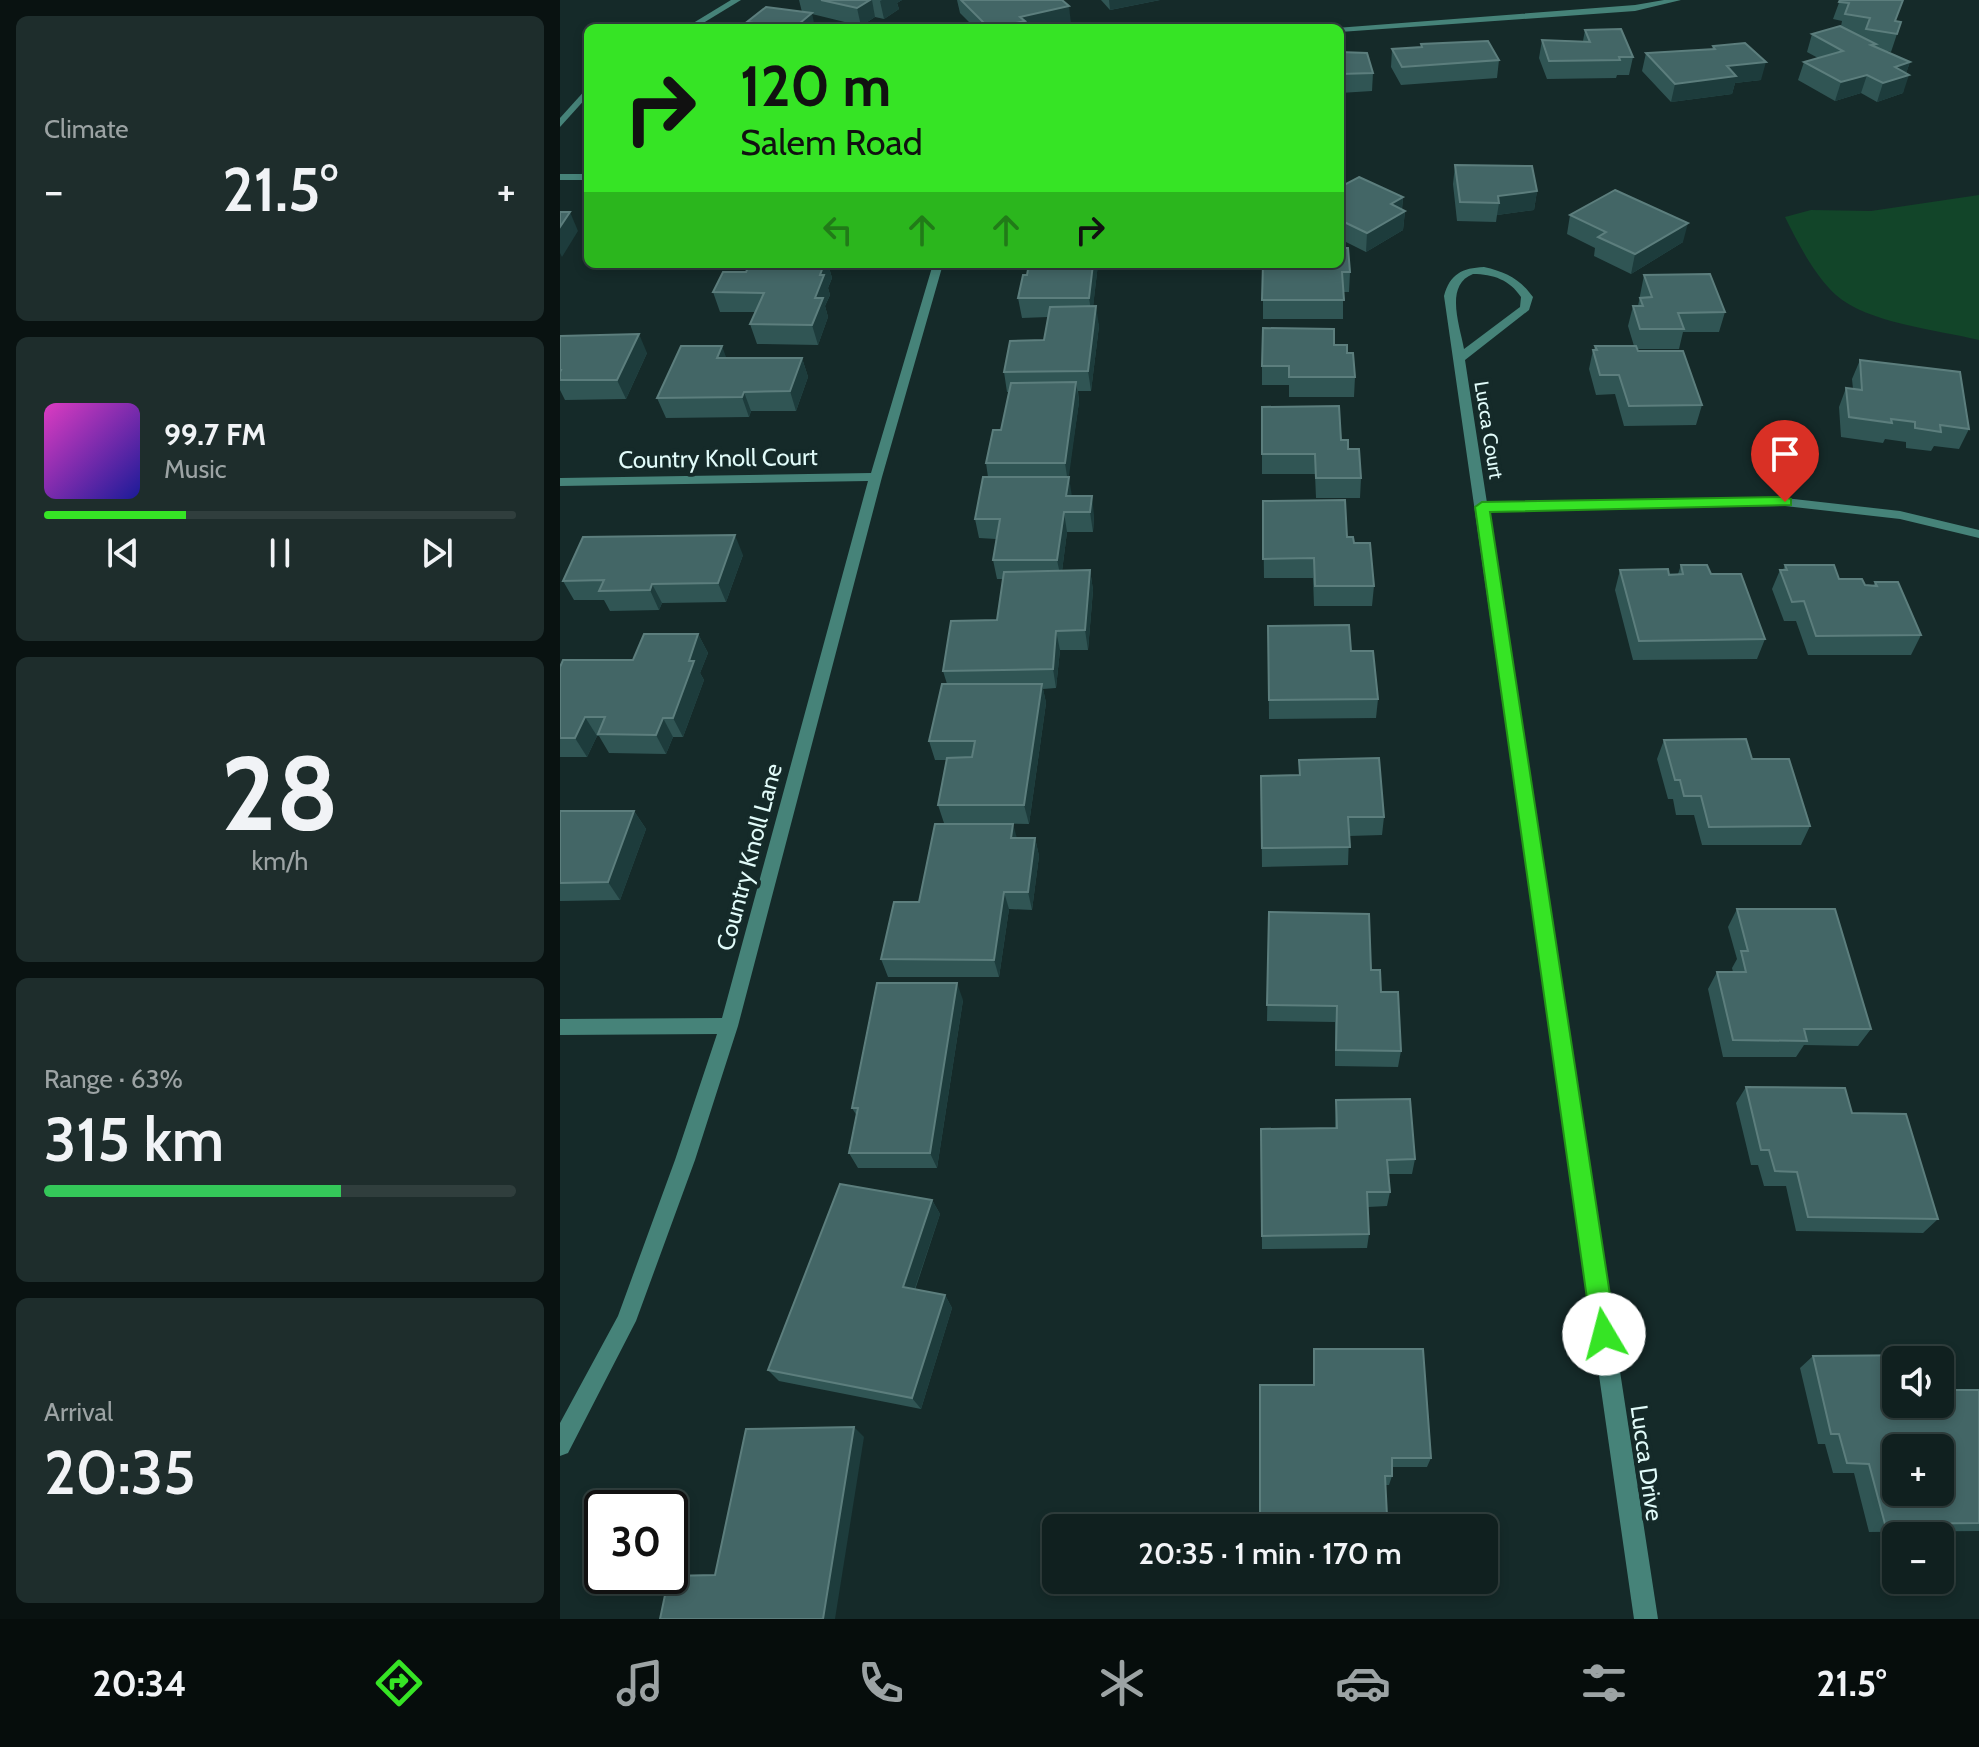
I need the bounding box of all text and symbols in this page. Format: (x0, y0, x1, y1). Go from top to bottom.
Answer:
text: 120 m (740, 52, 891, 120)
icon: right (608, 56, 712, 160)
text: Climate (44, 113, 129, 145)
text: Salem Road (740, 120, 923, 164)
text: 21.5° (222, 153, 338, 226)
text: − (44, 164, 63, 217)
text: + (497, 164, 516, 217)
icon: left (816, 208, 860, 252)
icon: ahead (900, 208, 944, 252)
icon: ahead (984, 208, 1028, 252)
icon: right (1068, 208, 1112, 252)
street label: Lucca Court (1469, 379, 1509, 481)
text: 99.7 FM (164, 416, 266, 453)
pin (1751, 420, 1819, 502)
icon: arrive (1763, 432, 1807, 476)
street label: Country Knoll Court (618, 442, 818, 474)
text: Music (164, 453, 227, 485)
icon: previous (101, 531, 145, 575)
icon: pause (258, 531, 302, 575)
icon: next (415, 531, 459, 575)
text: 28 (221, 730, 339, 856)
street label: Country Knoll Lane (710, 760, 788, 954)
text: km/h (252, 845, 308, 877)
text: Range · 63% (44, 1063, 183, 1095)
text: 315 km (44, 1103, 224, 1176)
position arrow (1562, 1292, 1646, 1376)
map controls (1882, 1346, 1954, 1594)
button: sound (1882, 1346, 1954, 1418)
text: Arrival (44, 1396, 113, 1428)
street label: Lucca Drive (1625, 1403, 1669, 1523)
button: + (1882, 1434, 1954, 1506)
text: 20:35 (44, 1436, 196, 1509)
speed limit sign: 30 (584, 1490, 688, 1594)
button: − (1882, 1522, 1954, 1594)
text: 20:35 · 1 min · 170 m (1138, 1535, 1402, 1572)
icon: directions (371, 1655, 427, 1711)
icon: music (612, 1655, 668, 1711)
icon: phone (853, 1655, 909, 1711)
icon: climate (1094, 1655, 1150, 1711)
icon: car (1335, 1655, 1391, 1711)
icon: filters (1576, 1655, 1632, 1711)
text: 20:34 (92, 1661, 187, 1705)
text: 21.5° (1816, 1661, 1886, 1705)

